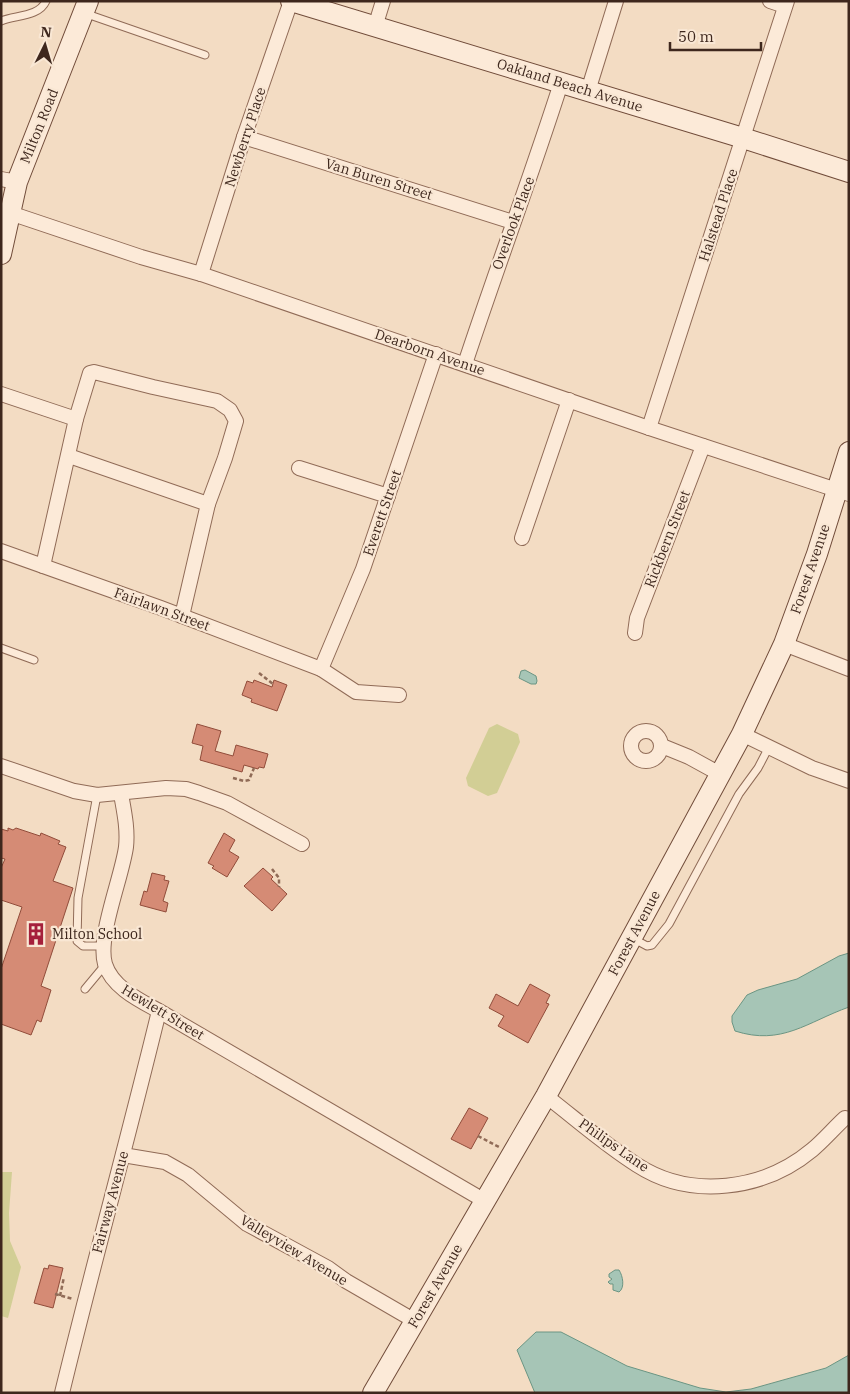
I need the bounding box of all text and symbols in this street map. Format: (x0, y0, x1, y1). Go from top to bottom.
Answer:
north arrow (20, 20, 70, 70)
scale bar (670, 20, 761, 52)
text: N (40, 23, 52, 41)
text: 50 m (678, 27, 714, 46)
street label: Oakland Beach Avenue (495, 54, 645, 116)
street label: Milton Road (16, 85, 62, 166)
street label: Newberry Place (220, 85, 270, 189)
street label: Van Buren Street (323, 154, 435, 204)
street label: Halstead Place (694, 166, 742, 264)
street label: Overlook Place (488, 174, 538, 272)
street label: Dearborn Avenue (373, 325, 487, 379)
street label: Everett Street (359, 468, 405, 558)
street label: Rickbern Street (640, 488, 694, 590)
street label: Forest Avenue (786, 522, 834, 616)
street label: Fairlawn Street (112, 583, 212, 635)
street label: Forest Avenue (604, 887, 664, 979)
building icon: Milton School (23, 921, 49, 947)
place label: Milton School (52, 925, 142, 943)
street label: Hewlett Street (118, 980, 208, 1044)
street label: Philips Lane (575, 1114, 653, 1176)
street label: Fairway Avenue (88, 1149, 132, 1255)
street label: Valleyview Avenue (237, 1211, 351, 1289)
street label: Forest Avenue (404, 1241, 466, 1331)

